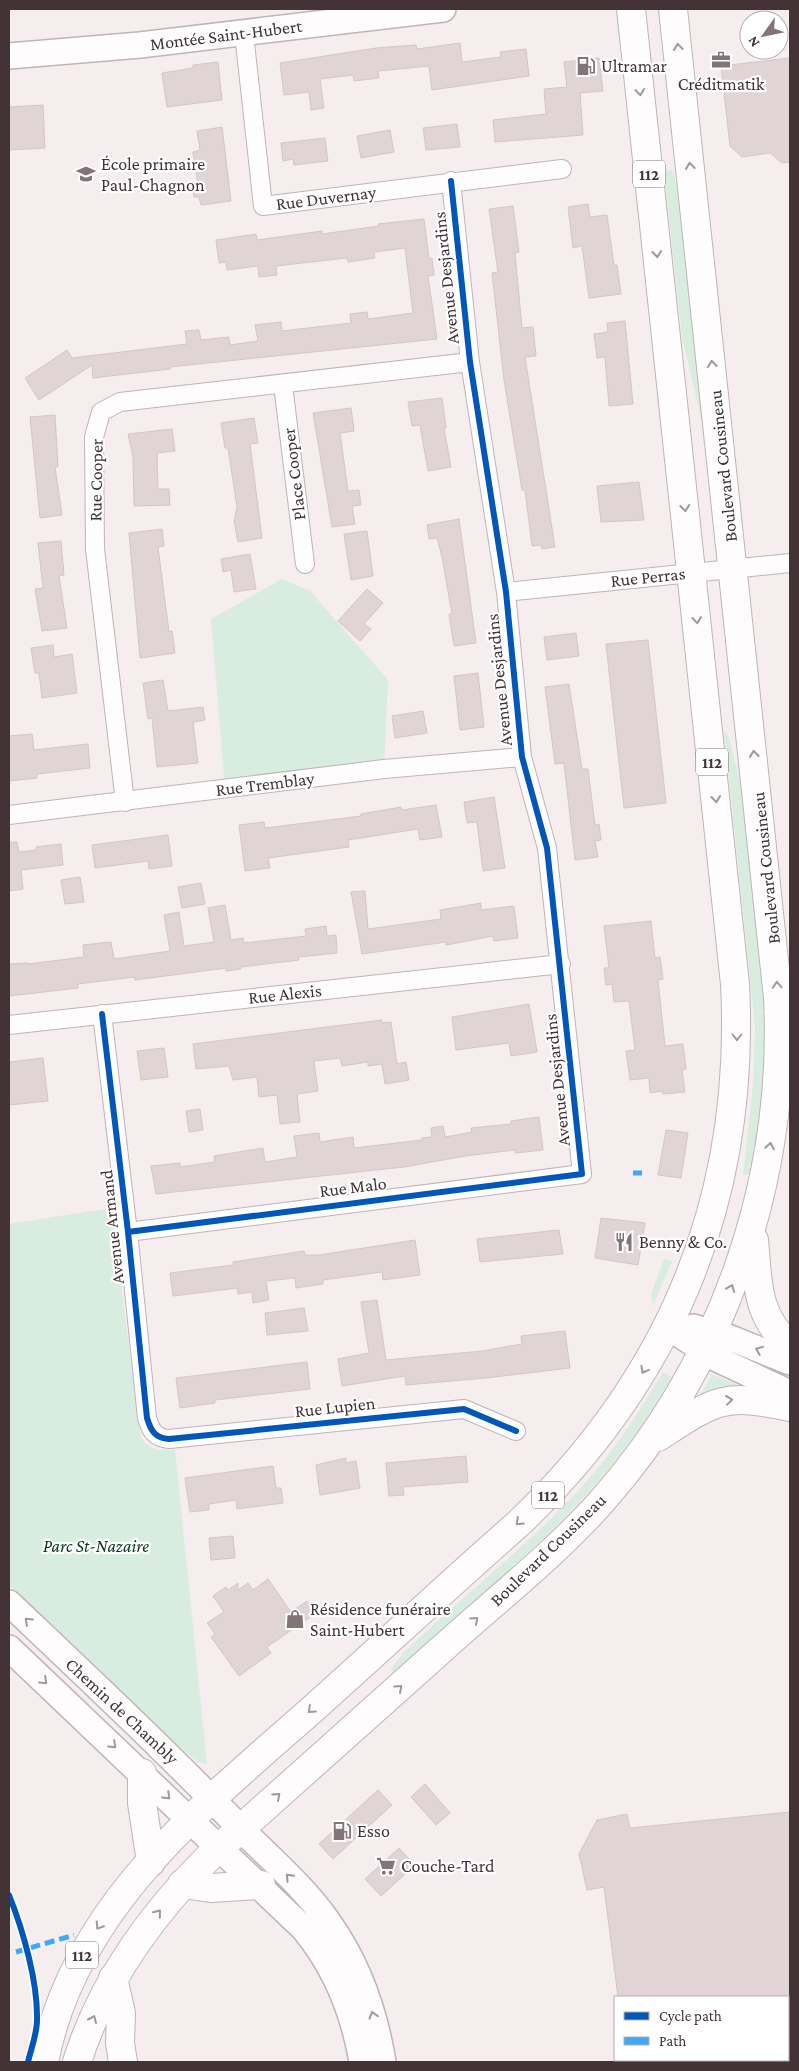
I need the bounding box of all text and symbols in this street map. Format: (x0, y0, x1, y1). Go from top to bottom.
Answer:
north arrow (739, 10, 789, 60)
street label: Montée Saint-Hubert (149, 16, 304, 54)
text: N (744, 33, 762, 50)
one-way arrow (672, 42, 683, 50)
office icon: Créditmatik (710, 49, 732, 71)
fuel station icon: Ultramar (575, 55, 597, 77)
place label: Ultramar (601, 56, 668, 76)
place label: Créditmatik (678, 74, 765, 94)
one-way arrow (634, 88, 645, 96)
place label: École primaire Paul-Chagnon (101, 154, 205, 195)
road number: 112 (633, 160, 665, 188)
one-way arrow (685, 162, 696, 170)
school or university icon: École primaire Paul-Chagnon (75, 163, 97, 185)
street label: Rue Duvernay (275, 182, 378, 214)
street label: Avenue Desjardins (429, 211, 464, 345)
one-way arrow (652, 250, 663, 258)
one-way arrow (707, 360, 718, 368)
street label: Boulevard Cousineau (705, 389, 741, 543)
street label: Place Cooper (278, 426, 310, 521)
street label: Rue Cooper (85, 438, 107, 522)
one-way arrow (679, 505, 690, 513)
street label: Rue Perras (610, 563, 686, 591)
street label: Avenue Desjardins (482, 613, 517, 747)
one-way arrow (691, 617, 702, 625)
road number: 112 (696, 749, 728, 776)
one-way arrow (749, 750, 760, 758)
street label: Rue Tremblay (215, 768, 316, 800)
street label: Boulevard Cousineau (748, 791, 784, 945)
one-way arrow (710, 795, 721, 803)
street label: Rue Alexis (247, 980, 323, 1008)
one-way arrow (772, 980, 783, 988)
street label: Avenue Desjardins (540, 1013, 575, 1147)
one-way arrow (732, 1033, 742, 1041)
one-way arrow (764, 1142, 774, 1151)
street label: Avenue Armand (96, 1168, 128, 1285)
street label: Rue Malo (318, 1173, 388, 1201)
restaurant icon: Benny & Co. (613, 1231, 635, 1253)
place label: Benny & Co. (639, 1232, 727, 1252)
one-way arrow (725, 1284, 736, 1293)
one-way arrow (755, 1345, 764, 1356)
one-way arrow (641, 1365, 651, 1374)
street label: Rue Lupien (294, 1393, 377, 1421)
one-way arrow (725, 1395, 733, 1406)
road number: 112 (532, 1482, 564, 1508)
street label: Boulevard Cousineau (486, 1490, 610, 1610)
one-way arrow (516, 1516, 525, 1525)
park label: Parc St-Nazaire (43, 1536, 149, 1556)
place label: Résidence funéraire Saint-Hubert (310, 1599, 451, 1640)
shop icon: Résidence funéraire Saint-Hubert (284, 1608, 306, 1630)
one-way arrow (469, 1617, 478, 1626)
one-way arrow (24, 1618, 33, 1627)
street label: Chemin de Chambly (62, 1654, 183, 1769)
one-way arrow (39, 1675, 48, 1684)
one-way arrow (393, 1685, 402, 1694)
one-way arrow (307, 1705, 316, 1714)
one-way arrow (107, 1739, 116, 1748)
one-way arrow (161, 1790, 170, 1799)
one-way arrow (272, 1793, 281, 1802)
fuel station icon: Esso (331, 1820, 353, 1842)
place label: Esso (357, 1821, 390, 1841)
supermarket icon: Couche-Tard (375, 1855, 397, 1877)
place label: Couche-Tard (401, 1856, 495, 1876)
one-way arrow (286, 1874, 295, 1883)
one-way arrow (153, 1909, 162, 1918)
one-way arrow (96, 1921, 106, 1930)
road number: 112 (66, 1942, 98, 1968)
legend (614, 1996, 789, 2061)
text: Cycle path (659, 2008, 722, 2025)
one-way arrow (368, 2011, 378, 2019)
one-way arrow (86, 2015, 97, 2024)
text: Path (659, 2033, 686, 2049)

